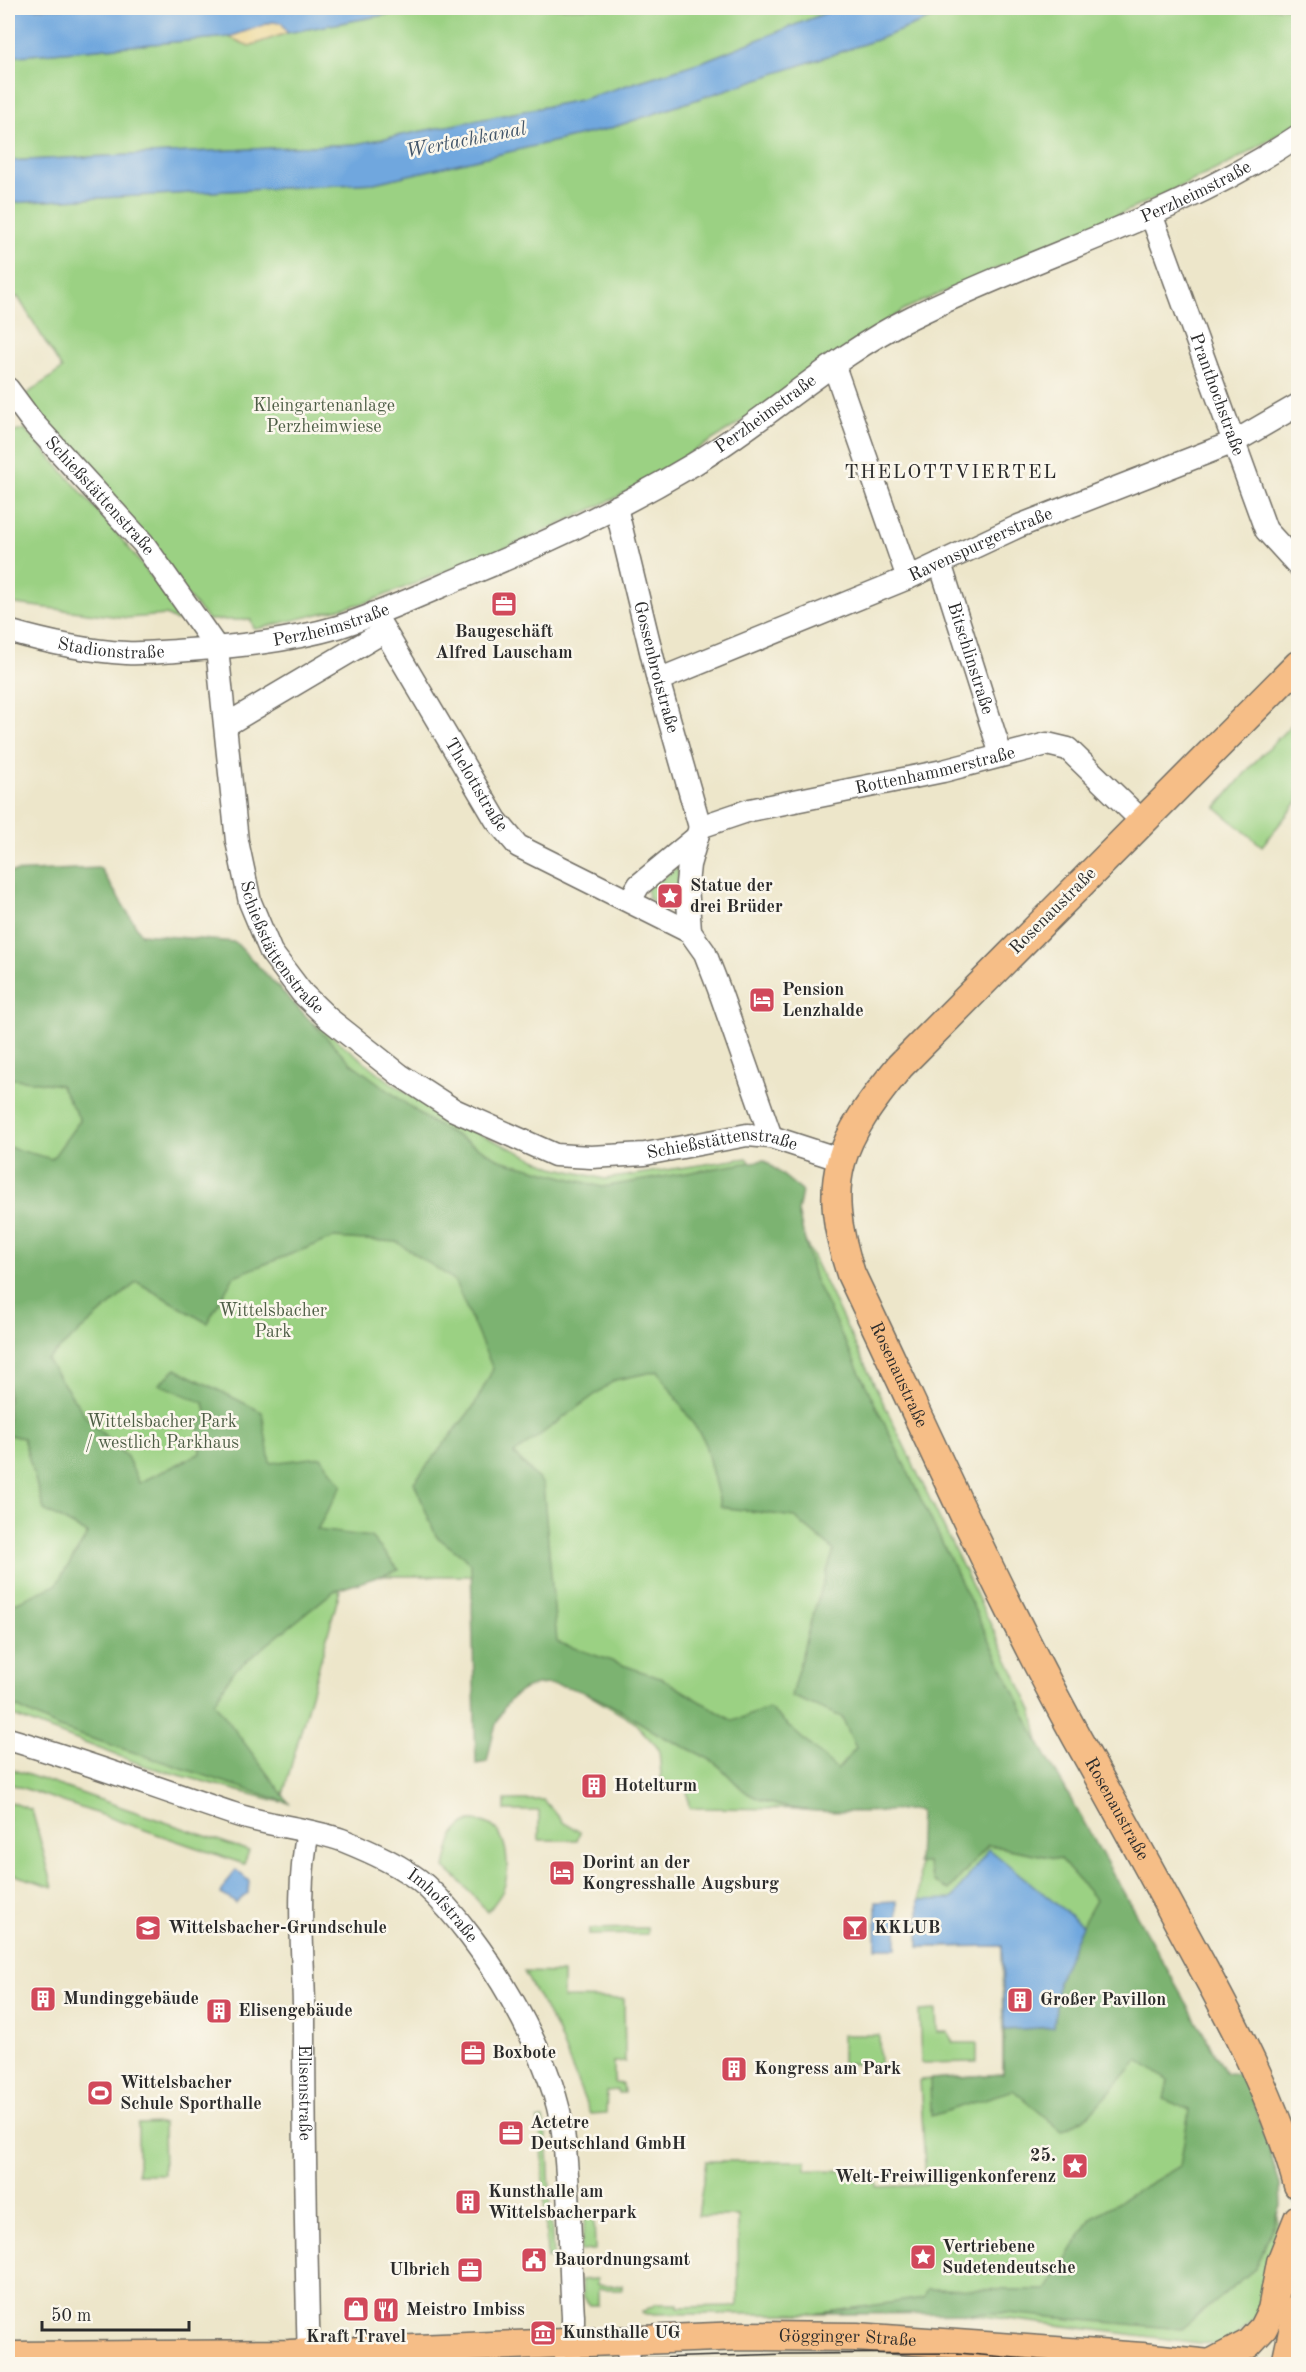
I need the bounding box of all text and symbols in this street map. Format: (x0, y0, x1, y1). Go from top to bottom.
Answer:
water label: Wertachkanal (404, 119, 528, 163)
street label: Perzheimstraße (1138, 158, 1254, 227)
street label: Pranthochstraße (1186, 331, 1247, 458)
street label: Perzheimstraße (712, 371, 820, 457)
park label: Kleingartenanlage Perzheimwiese (253, 397, 395, 436)
street label: Schießstättenstraße (41, 433, 158, 559)
district label: THELOTTVIERTEL (844, 463, 1058, 483)
street label: Ravenspurgerstraße (906, 505, 1055, 585)
office icon: Baugeschäft Alfred Lauscham (489, 589, 519, 619)
street label: Gossenbrotstraße (630, 599, 682, 735)
street label: Perzheimstraße (272, 600, 392, 650)
street label: Bitschlinstraße (944, 600, 997, 717)
place label: Baugeschäft Alfred Lauscham (435, 623, 573, 662)
street label: Stadionstraße (56, 635, 165, 662)
street label: Thelottstraße (441, 735, 511, 835)
street label: Rottenhammerstraße (853, 744, 1017, 798)
street label: Rosenaustraße (1006, 864, 1100, 958)
place label: Statue der drei Brüder (690, 877, 783, 916)
street label: Schießstättenstraße (237, 879, 327, 1018)
place icon: Statue der drei Brüder (655, 881, 685, 911)
place label: Pension Lenzhalde (782, 981, 864, 1020)
hotel icon: Pension Lenzhalde (747, 985, 777, 1015)
street label: Schießstättenstraße (645, 1126, 800, 1162)
park label: Wittelsbacher Park (219, 1302, 328, 1341)
street label: Rosenaustraße (866, 1319, 931, 1430)
park label: Wittelsbacher Park / westlich Parkhaus (85, 1413, 239, 1452)
street label: Rosenaustraße (1081, 1755, 1152, 1863)
building icon: Hotelturm (579, 1771, 609, 1801)
place label: Hotelturm (614, 1777, 697, 1795)
place label: Dorint an der Kongresshalle Augsburg (582, 1854, 779, 1893)
hotel icon: Dorint an der Kongresshalle Augsburg (547, 1858, 577, 1888)
street label: Imhofstraße (404, 1865, 481, 1946)
school or university icon: Wittelsbacher-Grundschule (133, 1913, 163, 1943)
bar icon: KKLUB (840, 1913, 870, 1943)
place label: Wittelsbacher-Grundschule (168, 1919, 387, 1937)
place label: KKLUB (874, 1919, 940, 1937)
building icon: Mundinggebäude (28, 1984, 58, 2014)
building icon: Großer Pavillon (1005, 1985, 1035, 2015)
place label: Mundinggebäude (63, 1990, 199, 2008)
place label: Großer Pavillon (1040, 1991, 1166, 2009)
building icon: Elisengebäude (204, 1996, 234, 2026)
place label: Elisengebäude (238, 2002, 353, 2020)
office icon: Boxbote (458, 2038, 488, 2068)
street label: Elisenstraße (295, 2044, 314, 2141)
place label: Boxbote (492, 2044, 556, 2062)
building icon: Kongress am Park (719, 2054, 749, 2084)
place label: Kongress am Park (754, 2060, 901, 2078)
place label: Wittelsbacher Schule Sporthalle (120, 2074, 262, 2113)
sports icon: Wittelsbacher Schule Sporthalle (85, 2078, 115, 2108)
place label: Actetre Deutschland GmbH (530, 2114, 687, 2153)
office icon: Actetre Deutschland GmbH (496, 2118, 526, 2148)
place label: 25. Welt-Freiwilligenkonferenz (835, 2147, 1056, 2186)
place icon: 25. Welt-Freiwilligenkonferenz (1060, 2151, 1090, 2181)
place label: Kunsthalle am Wittelsbacherpark (488, 2183, 637, 2222)
building icon: Kunsthalle am Wittelsbacherpark (453, 2187, 483, 2217)
place label: Vertriebene Sudetendeutsche (942, 2238, 1076, 2277)
place icon: Vertriebene Sudetendeutsche (908, 2242, 938, 2272)
public building icon: Bauordnungsamt (519, 2245, 549, 2275)
place label: Bauordnungsamt (554, 2251, 691, 2269)
office icon: Ulbrich (455, 2255, 485, 2285)
place label: Ulbrich (389, 2261, 450, 2279)
scale bar (42, 2294, 189, 2332)
shop icon: Kraft Travel (341, 2294, 371, 2324)
restaurant icon: Meistro Imbiss (371, 2295, 401, 2325)
place label: Meistro Imbiss (406, 2301, 525, 2319)
text: 50 m (51, 2307, 91, 2325)
museum icon: Kunsthalle UG (528, 2318, 558, 2348)
place label: Kunsthalle UG (562, 2324, 680, 2342)
street label: Gögginger Straße (779, 2327, 917, 2350)
place label: Kraft Travel (306, 2328, 407, 2346)

